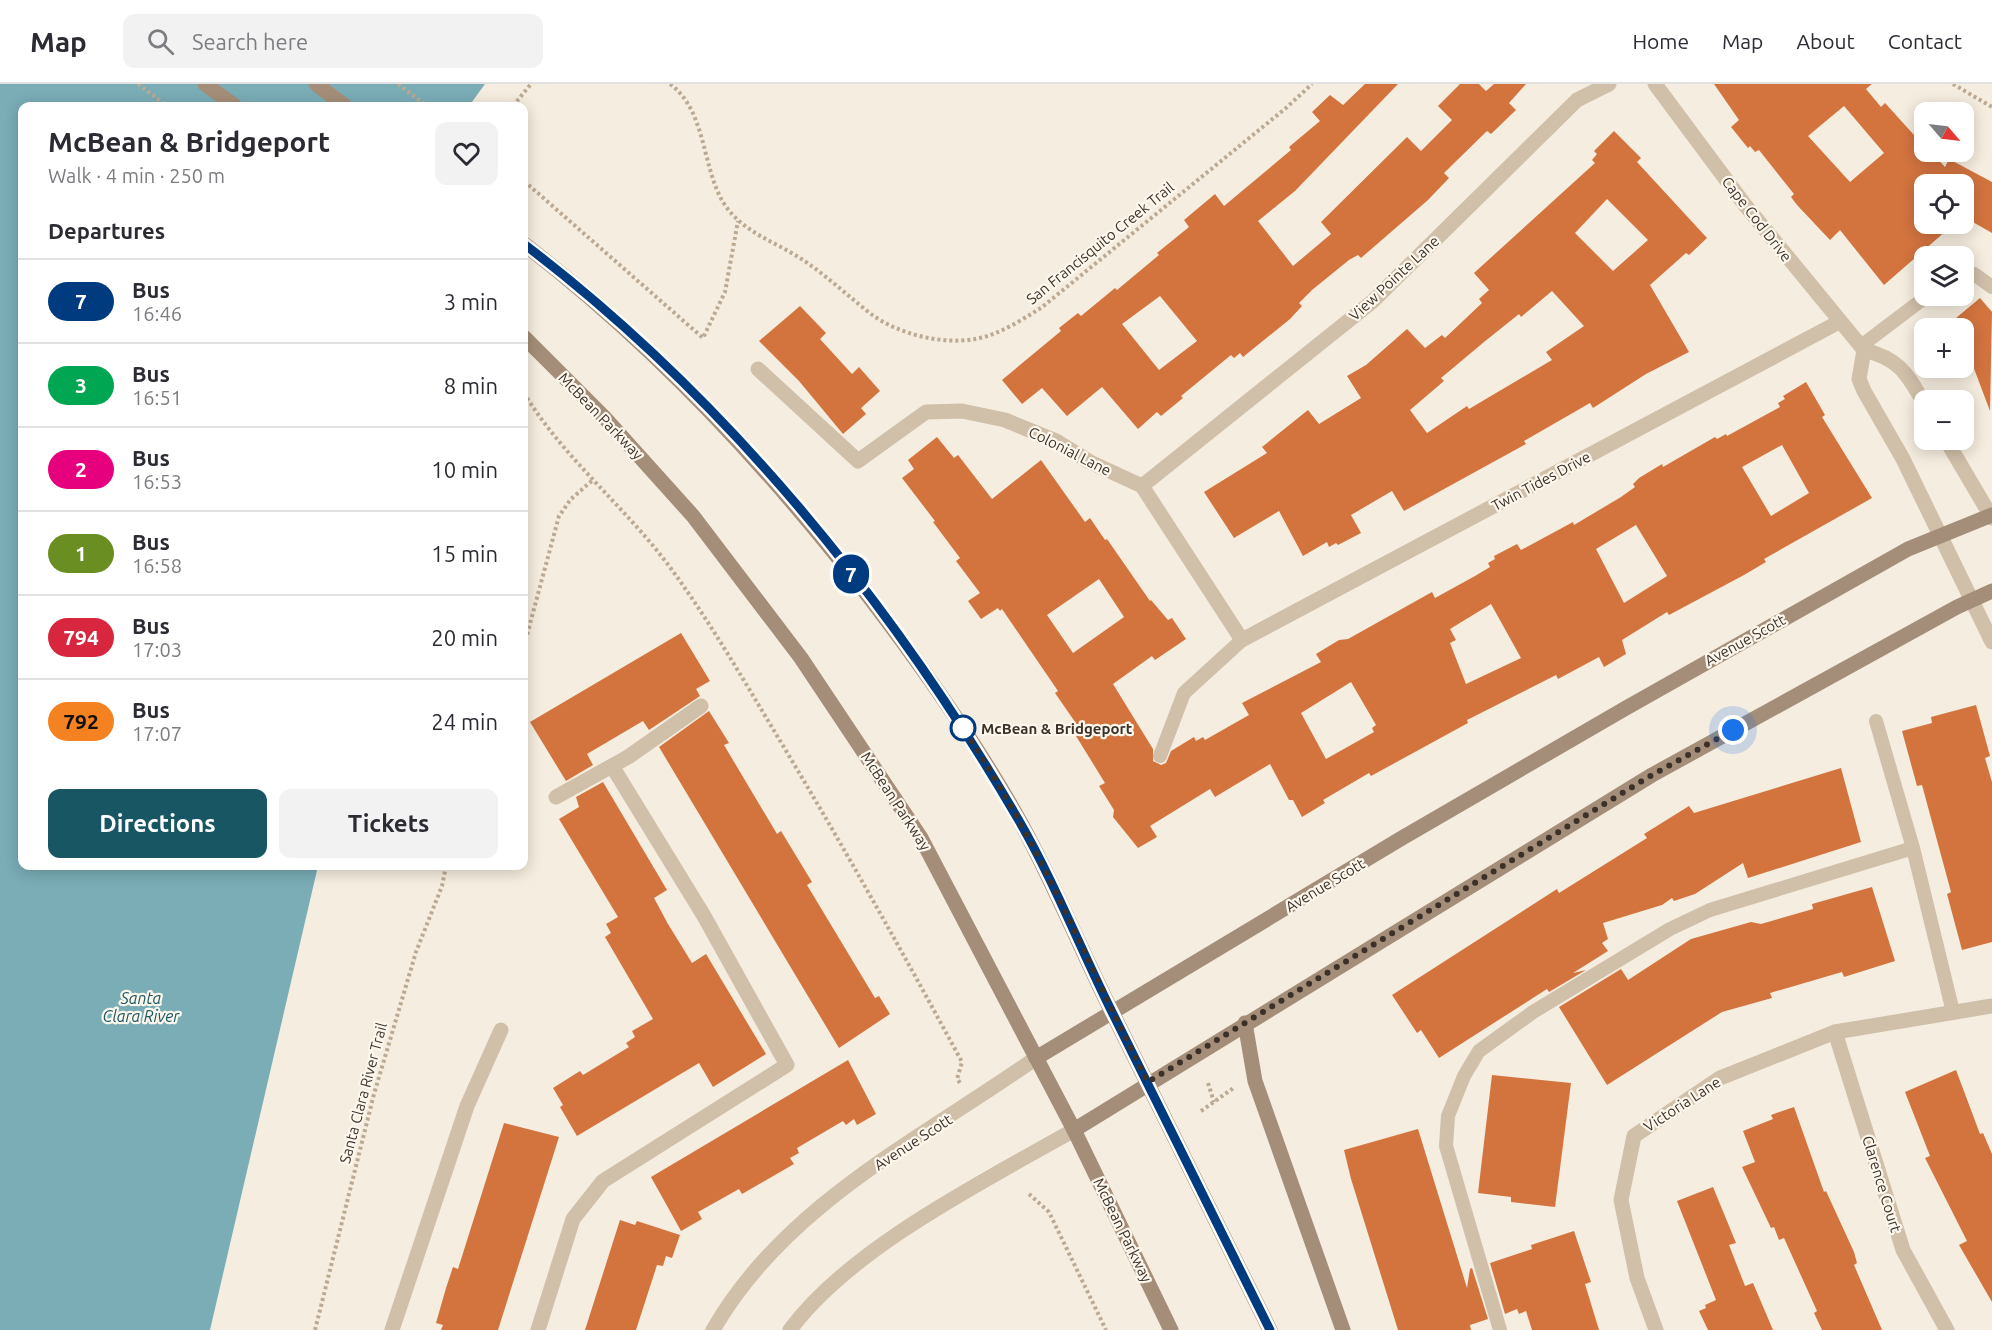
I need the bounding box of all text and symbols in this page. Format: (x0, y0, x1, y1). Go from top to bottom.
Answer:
search box (123, 14, 543, 68)
icon: search (144, 25, 177, 58)
text: Map (30, 26, 87, 57)
text: Search here (192, 29, 308, 54)
text: Home (1632, 29, 1689, 53)
text: Map (1722, 29, 1763, 53)
text: About (1796, 29, 1855, 53)
text: Contact (1888, 29, 1962, 53)
north arrow (1914, 102, 1974, 162)
map controls (1914, 102, 1974, 450)
button: heart (435, 122, 498, 185)
text: McBean & Bridgeport (48, 126, 330, 157)
text: Walk · 4 min · 250 m (48, 164, 225, 187)
street label: Cape Cod Drive (1719, 173, 1795, 265)
button: locate (1914, 174, 1974, 234)
street label: San Francisquito Creek Trail (1023, 178, 1177, 308)
text: Departures (48, 218, 165, 243)
street label: View Pointe Lane (1346, 232, 1442, 324)
button: layers (1914, 246, 1974, 306)
text: Bus (132, 277, 170, 302)
text: 7 (75, 289, 87, 313)
text: 3 min (444, 289, 498, 314)
text: 16:46 (132, 302, 182, 325)
button: + (1914, 318, 1974, 378)
text: Bus (132, 361, 170, 386)
street label: McBean Parkway (555, 369, 647, 463)
text: 3 (75, 373, 87, 397)
text: 8 min (444, 373, 498, 398)
text: 16:51 (132, 386, 182, 409)
button: − (1914, 390, 1974, 450)
street label: Colonial Lane (1026, 423, 1114, 479)
text: Bus (132, 445, 170, 470)
street label: Twin Tides Drive (1489, 448, 1593, 514)
text: 2 (75, 457, 87, 481)
text: 10 min (431, 457, 498, 482)
text: 16:53 (132, 470, 182, 493)
text: Bus (132, 529, 170, 554)
text: 1 (75, 541, 87, 565)
text: 15 min (431, 541, 498, 566)
text: 16:58 (132, 554, 182, 577)
line badge: 7 (832, 554, 870, 594)
text: 7 (845, 562, 857, 586)
street label: Avenue Scott (1702, 611, 1788, 669)
text: Bus (132, 613, 170, 638)
text: 794 (63, 625, 99, 649)
text: 20 min (431, 625, 498, 650)
text: 17:03 (132, 638, 182, 661)
text: Bus (132, 697, 170, 722)
text: 792 (63, 709, 99, 733)
text: 24 min (431, 709, 498, 734)
marker: McBean & Bridgeport (950, 715, 976, 741)
your location (1718, 715, 1748, 745)
place label: McBean & Bridgeport (981, 720, 1133, 737)
text: 17:07 (132, 722, 182, 745)
street label: McBean Parkway (858, 749, 934, 853)
button: Directions (48, 789, 267, 858)
button: Tickets (279, 789, 498, 858)
street label: Avenue Scott (1282, 855, 1368, 915)
water label: Santa Clara River (103, 989, 180, 1025)
street label: Santa Clara River Trail (336, 1021, 390, 1165)
street label: Victoria Lane (1640, 1073, 1724, 1135)
street label: Avenue Scott (871, 1110, 955, 1173)
street label: Clarence Court (1859, 1134, 1905, 1234)
street label: McBean Parkway (1090, 1175, 1156, 1285)

